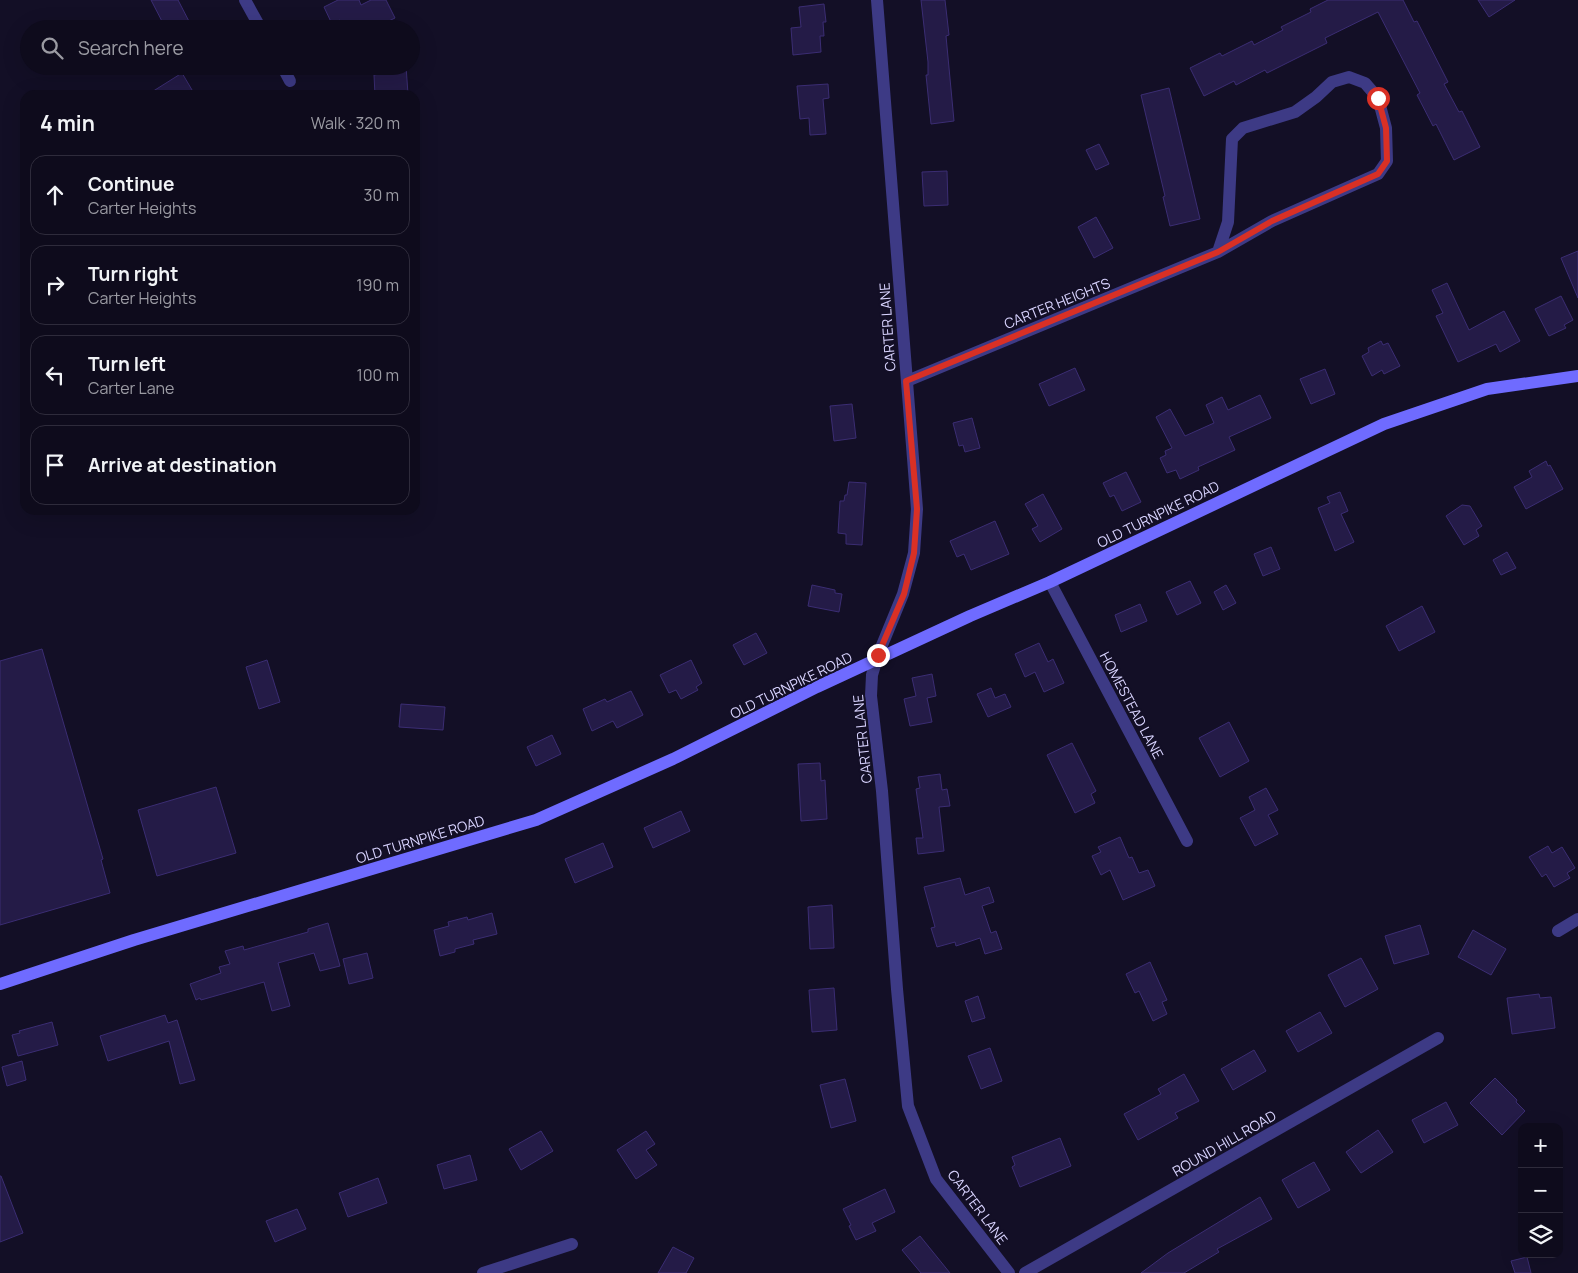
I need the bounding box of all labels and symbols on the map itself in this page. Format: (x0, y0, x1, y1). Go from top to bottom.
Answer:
route start (1367, 87, 1390, 110)
street label: CARTER HEIGHTS (1001, 273, 1113, 333)
street label: CARTER LANE (874, 282, 900, 372)
street label: OLD TURNPIKE ROAD (1094, 476, 1222, 552)
route end (867, 644, 890, 667)
street label: OLD TURNPIKE ROAD (727, 647, 855, 723)
street label: HOMESTEAD LANE (1096, 648, 1168, 762)
street label: CARTER LANE (848, 694, 876, 784)
street label: OLD TURNPIKE ROAD (353, 810, 487, 868)
street label: ROUND HILL ROAD (1169, 1106, 1279, 1180)
street label: CARTER LANE (944, 1166, 1012, 1248)

